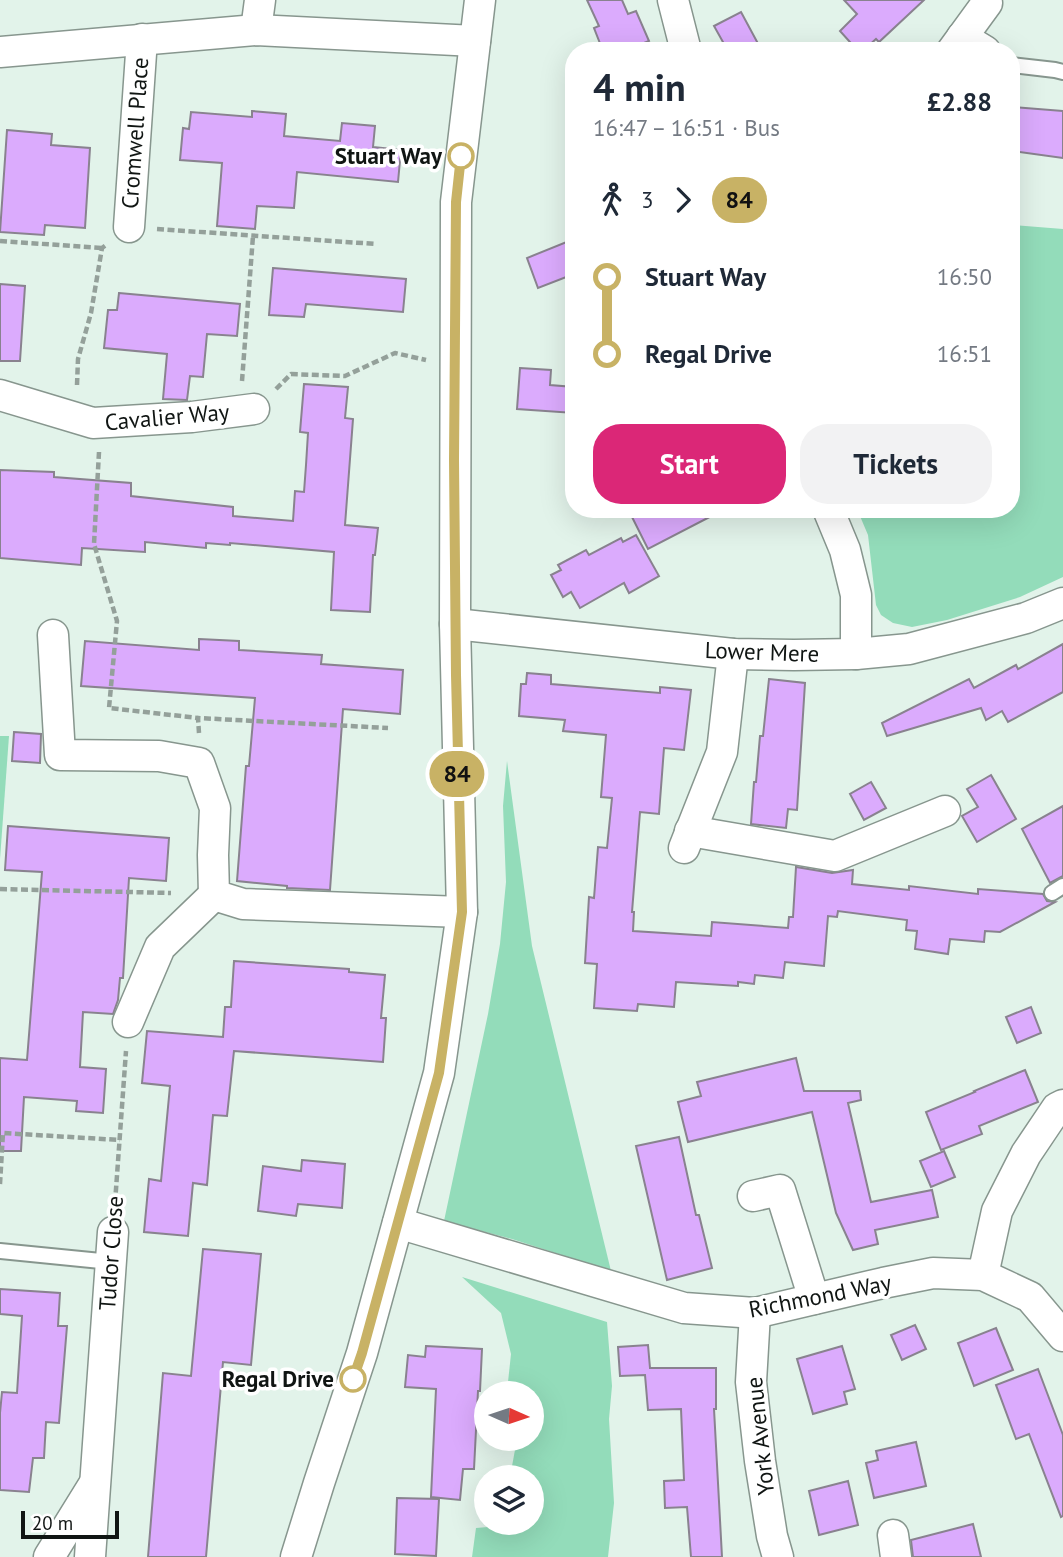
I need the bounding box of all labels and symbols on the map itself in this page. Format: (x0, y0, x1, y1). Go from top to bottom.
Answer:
street label: Cromwell Place (115, 56, 154, 210)
place label: Stuart Way (335, 141, 443, 170)
marker: Stuart Way (448, 143, 474, 169)
street label: Cavalier Way (103, 397, 231, 436)
street label: Lower Mere (704, 635, 820, 668)
line badge: 84 (426, 751, 489, 797)
street label: Tudor Close (92, 1195, 129, 1311)
street label: Richmond Way (746, 1267, 894, 1324)
place label: Regal Drive (222, 1364, 334, 1393)
marker: Regal Drive (340, 1366, 366, 1392)
street label: York Avenue (739, 1376, 780, 1497)
north arrow (474, 1381, 544, 1451)
scale bar (21, 1508, 119, 1540)

